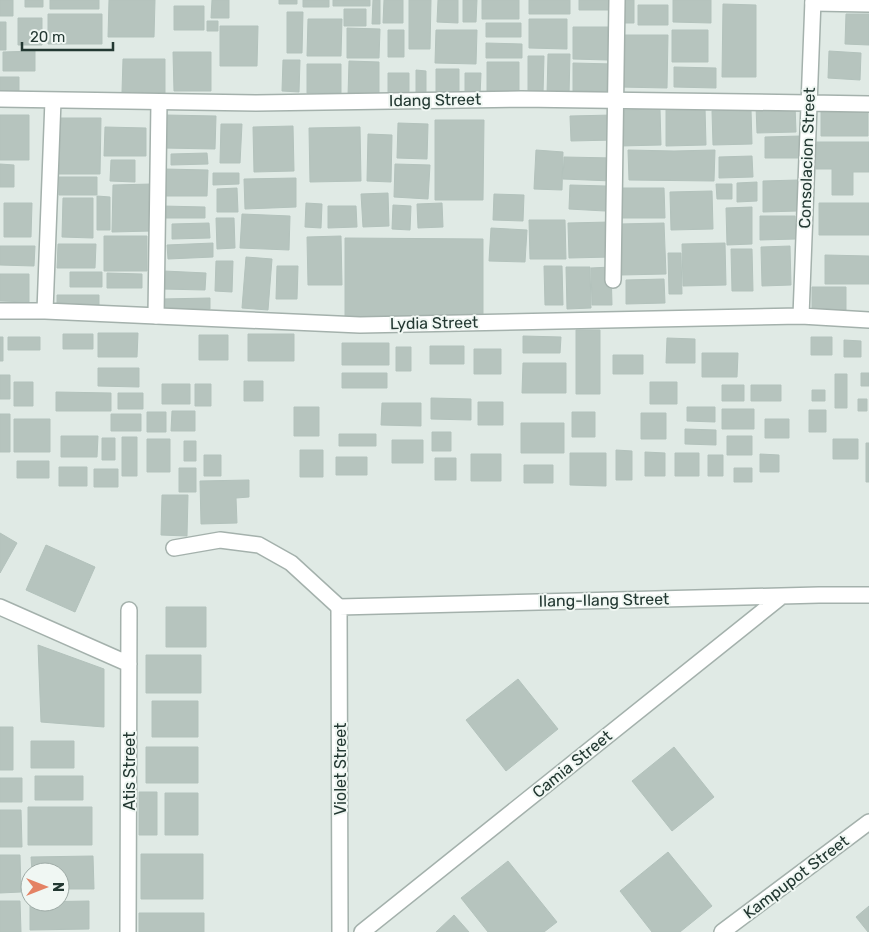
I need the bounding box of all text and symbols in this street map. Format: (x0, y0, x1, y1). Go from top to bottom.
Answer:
scale bar (22, 20, 114, 52)
text: 20 m (30, 28, 65, 46)
street label: Consolacion Street (795, 87, 819, 229)
street label: Idang Street (389, 90, 481, 110)
street label: Lydia Street (390, 313, 478, 333)
street label: Ilang-Ilang Street (539, 589, 669, 611)
street label: Violet Street (331, 723, 350, 815)
street label: Camia Street (528, 726, 616, 802)
street label: Atis Street (120, 732, 139, 810)
street label: Kampupot Street (740, 831, 852, 923)
north arrow (20, 862, 70, 912)
text: N (49, 882, 66, 892)

